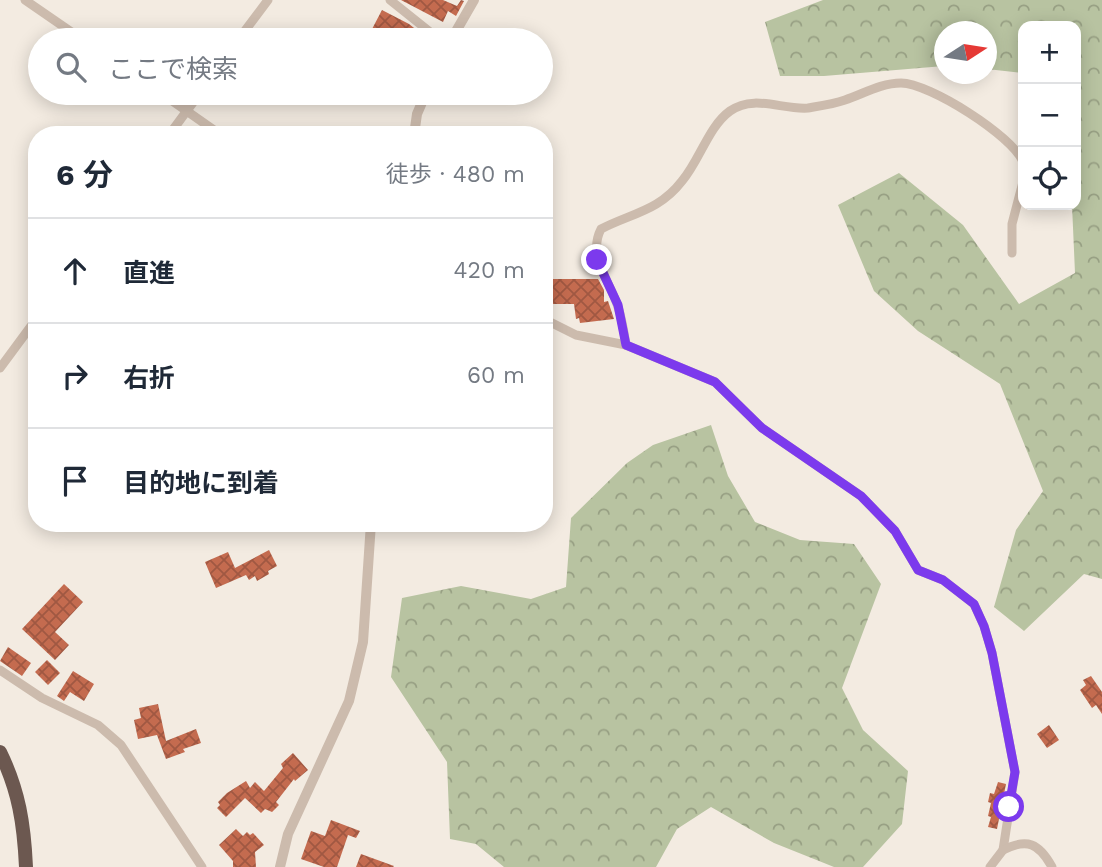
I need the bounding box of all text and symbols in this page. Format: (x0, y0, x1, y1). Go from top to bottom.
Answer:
north arrow (934, 21, 997, 84)
map controls (1018, 21, 1081, 210)
button: + (1018, 21, 1081, 84)
search box (28, 28, 553, 105)
icon: search (52, 48, 90, 86)
text: ここで検索 (108, 54, 238, 84)
button: − (1018, 84, 1081, 147)
button: locate (1018, 147, 1081, 210)
text: 6 分 (56, 157, 113, 192)
text: 徒歩 · 480 m (386, 161, 525, 188)
route end (581, 244, 612, 275)
icon: ahead (56, 252, 94, 290)
text: 420 m (453, 257, 525, 284)
text: 直進 (123, 258, 175, 288)
icon: right (56, 357, 94, 395)
text: 60 m (467, 362, 525, 389)
text: 右折 (123, 363, 175, 393)
icon: arrive (56, 462, 94, 500)
text: 目的地に到着 (123, 468, 279, 498)
route start (993, 791, 1024, 822)

